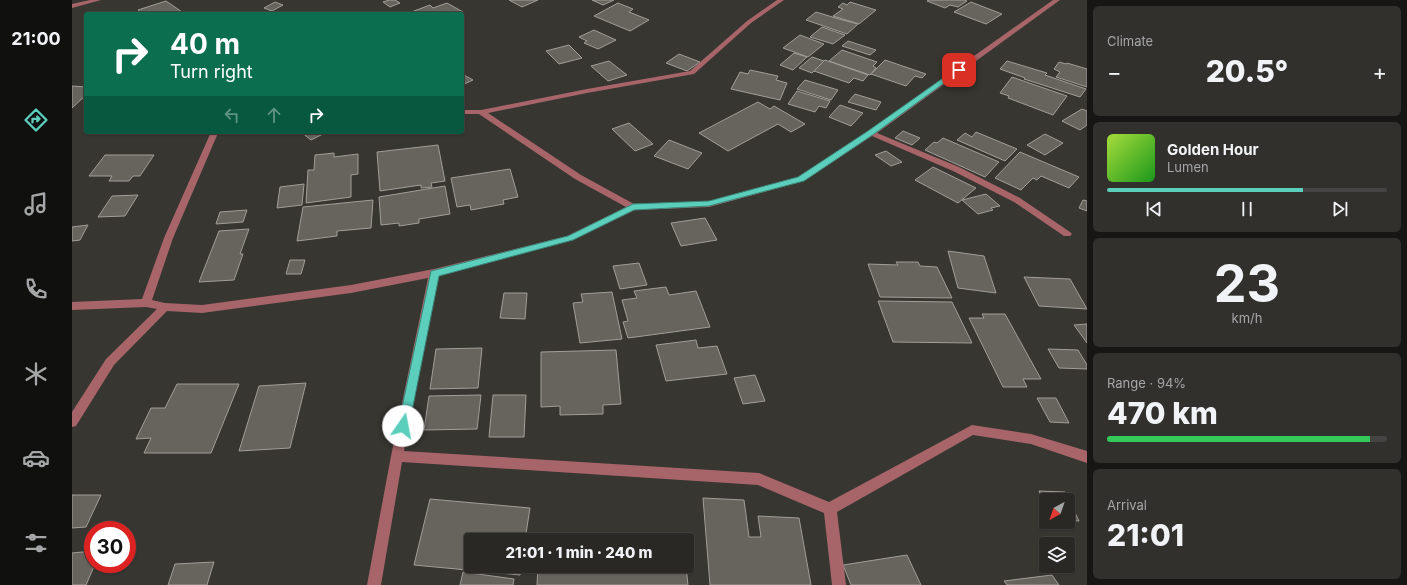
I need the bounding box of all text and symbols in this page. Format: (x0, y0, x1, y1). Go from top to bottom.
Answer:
text: 40 m (170, 27, 240, 61)
text: 21:00 (11, 28, 61, 49)
icon: right (104, 28, 156, 80)
text: Climate (1107, 33, 1153, 49)
pin (942, 53, 976, 87)
text: 20.5° (1206, 53, 1288, 89)
icon: arrive (948, 59, 970, 81)
text: − (1107, 59, 1122, 85)
text: + (1372, 59, 1387, 85)
text: Turn right (170, 61, 253, 82)
icon: left (221, 104, 243, 126)
icon: ahead (263, 104, 285, 126)
icon: right (305, 104, 327, 126)
icon: directions (22, 106, 50, 134)
text: Golden Hour (1167, 140, 1259, 159)
text: Lumen (1167, 159, 1209, 175)
icon: music (22, 190, 50, 218)
icon: previous (1143, 198, 1165, 220)
icon: pause (1236, 198, 1258, 220)
icon: next (1329, 198, 1351, 220)
text: 23 (1214, 252, 1280, 315)
icon: phone (22, 275, 50, 303)
text: km/h (1232, 310, 1262, 326)
icon: climate (22, 360, 50, 388)
text: Range · 94% (1107, 375, 1186, 391)
text: 470 km (1107, 395, 1218, 431)
position arrow (382, 405, 424, 447)
icon: car (22, 444, 50, 472)
north arrow (1039, 493, 1075, 529)
map controls (1039, 493, 1075, 573)
text: Arrival (1107, 497, 1147, 513)
text: 21:01 (1107, 517, 1184, 553)
speed limit sign: 30 (84, 521, 136, 573)
icon: filters (22, 529, 50, 557)
button: layers (1039, 537, 1075, 573)
text: 21:01 · 1 min · 240 m (506, 543, 653, 562)

